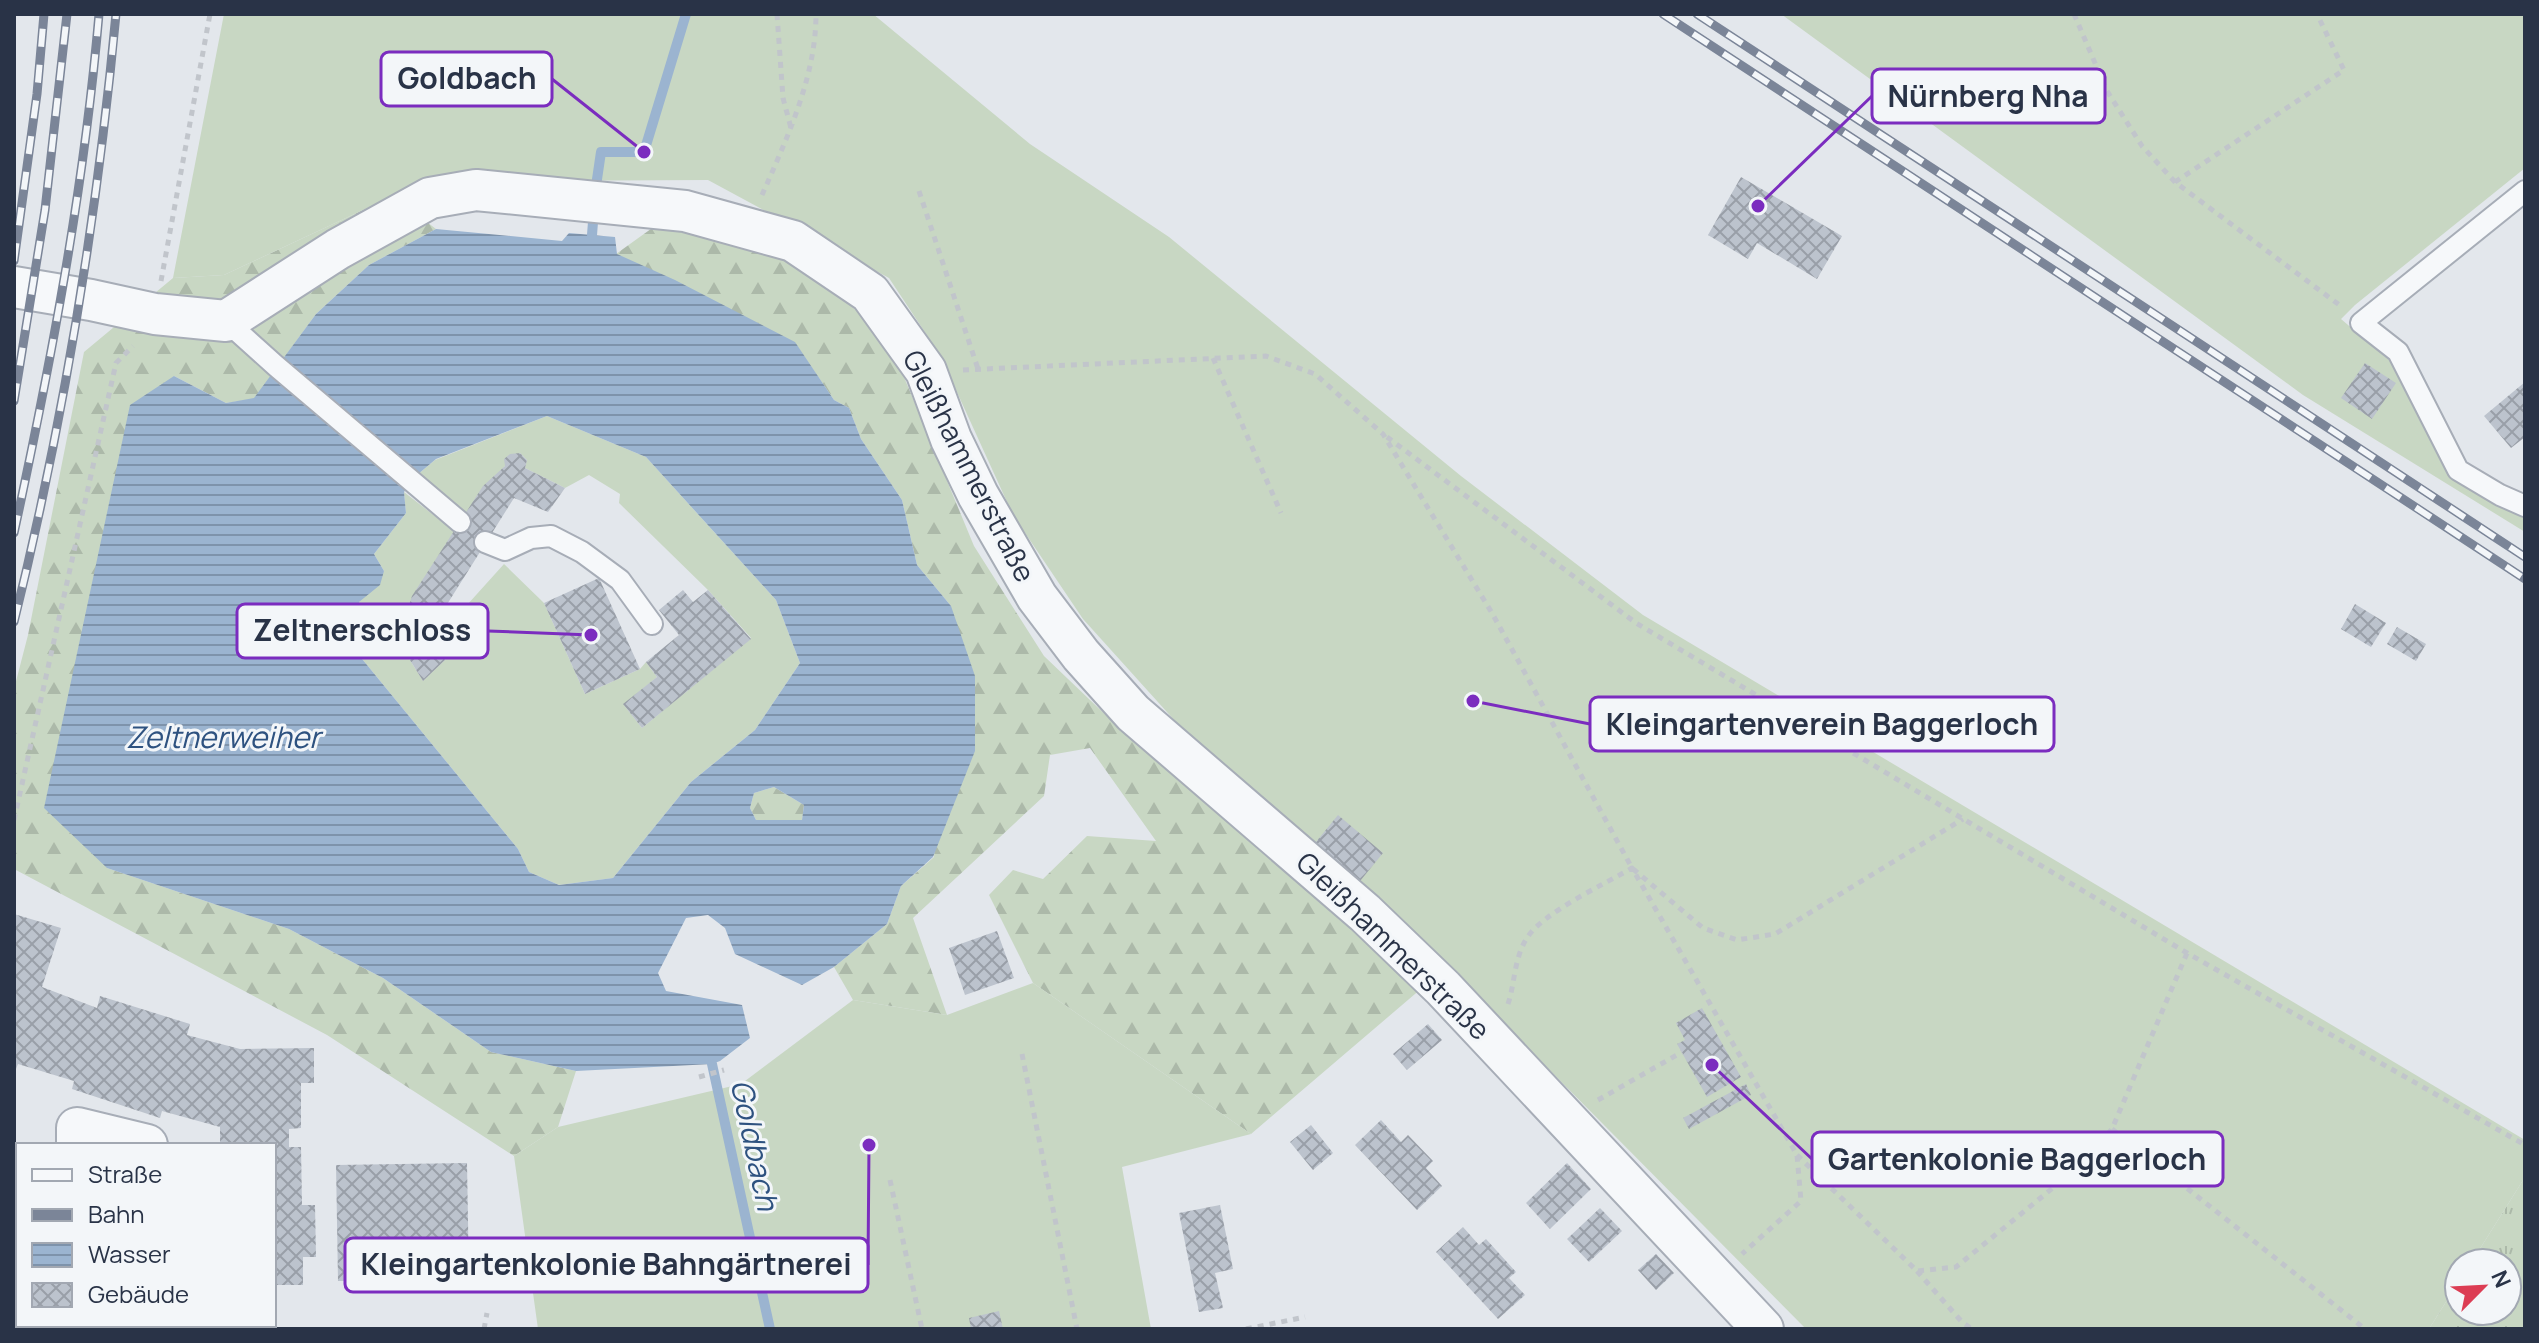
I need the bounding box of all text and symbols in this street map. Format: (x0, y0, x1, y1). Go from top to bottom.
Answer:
callout: Goldbach (381, 52, 552, 106)
text: Goldbach (397, 57, 537, 98)
callout: Nürnberg Nha (1872, 69, 2105, 123)
text: Nürnberg Nha (1887, 75, 2089, 116)
street label: Gleißhammerstraße (895, 343, 1045, 588)
callout: Zeltnerschloss (237, 604, 488, 658)
text: Zeltnerschloss (253, 609, 471, 650)
callout: Kleingartenverein Baggerloch (1590, 697, 2054, 751)
text: Kleingartenverein Baggerloch (1606, 703, 2038, 744)
water label: Zeltnerweiher (126, 716, 324, 757)
street label: Gleißhammerstraße (1289, 843, 1499, 1048)
water label: Goldbach (722, 1076, 790, 1215)
callout: Gartenkolonie Baggerloch (1812, 1132, 2223, 1186)
text: Gartenkolonie Baggerloch (1828, 1138, 2206, 1179)
legend (16, 1143, 276, 1327)
text: Straße (88, 1157, 162, 1190)
text: Bahn (88, 1197, 145, 1230)
text: Wasser (88, 1237, 171, 1270)
callout: Kleingartenkolonie Bahngärtnerei (345, 1238, 868, 1292)
text: Kleingartenkolonie Bahngärtnerei (360, 1243, 852, 1284)
north arrow (2443, 1247, 2523, 1327)
text: N (2484, 1266, 2518, 1292)
text: Gebäude (88, 1277, 189, 1310)

